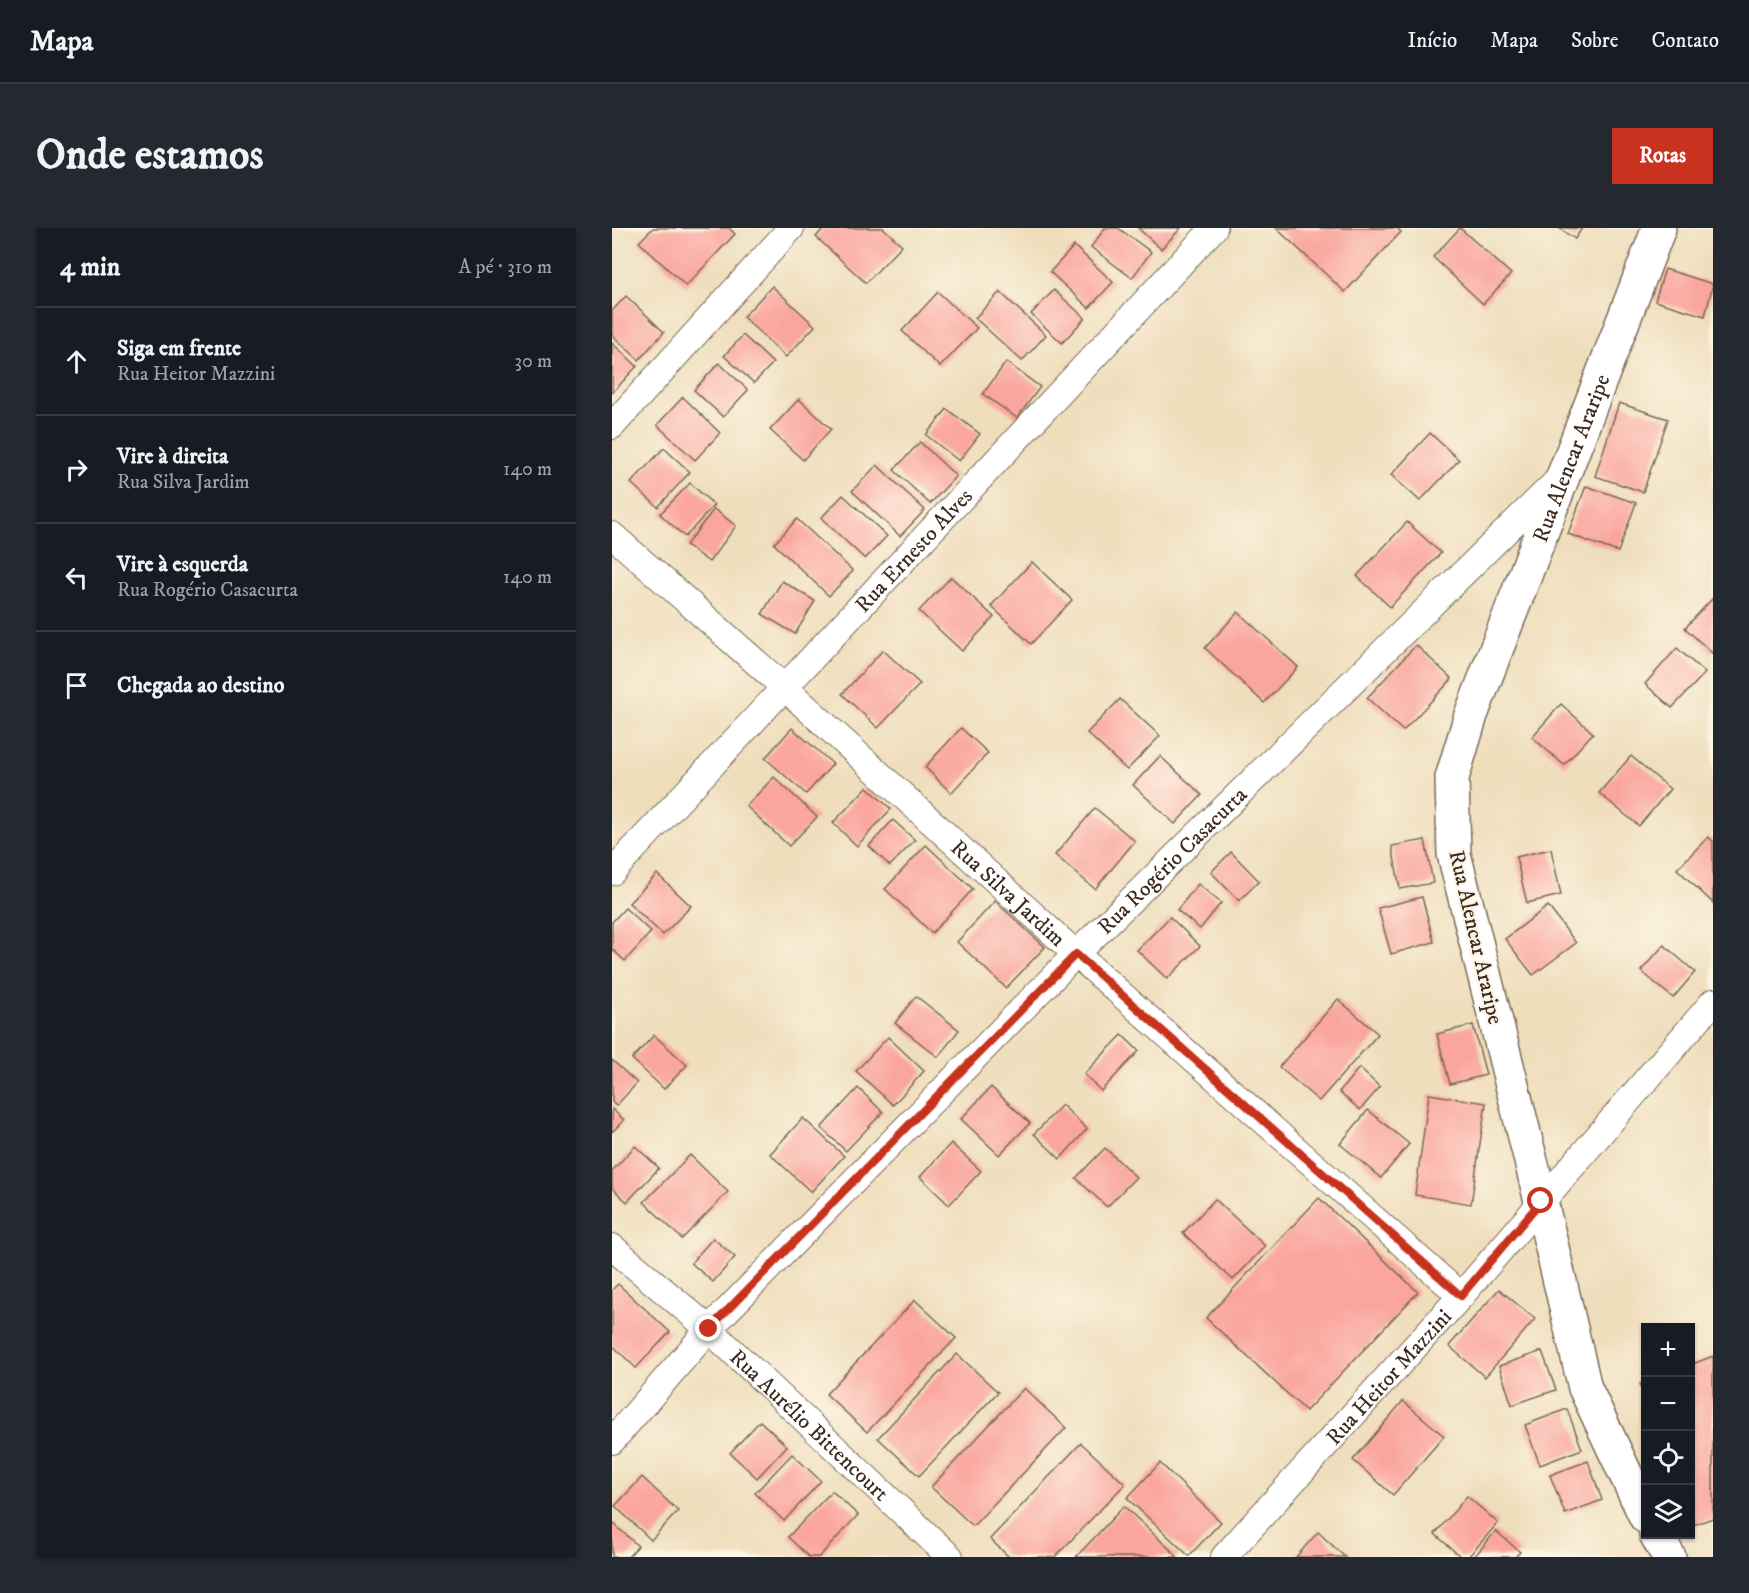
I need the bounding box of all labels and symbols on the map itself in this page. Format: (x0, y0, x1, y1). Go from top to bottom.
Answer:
street label: Rua Alencar Araripe (1527, 371, 1616, 546)
street label: Rua Ernesto Alves (850, 483, 979, 619)
street label: Rua Rogério Casacurta (1092, 781, 1254, 940)
street label: Rua Silva Jardim (945, 834, 1071, 953)
street label: Rua Alencar Araripe (1442, 848, 1509, 1027)
route start (1527, 1187, 1553, 1213)
street label: Rua Heitor Mazzini (1321, 1304, 1458, 1451)
route end (695, 1315, 721, 1341)
street label: Rua Aurélio Bittencourt (724, 1344, 894, 1507)

